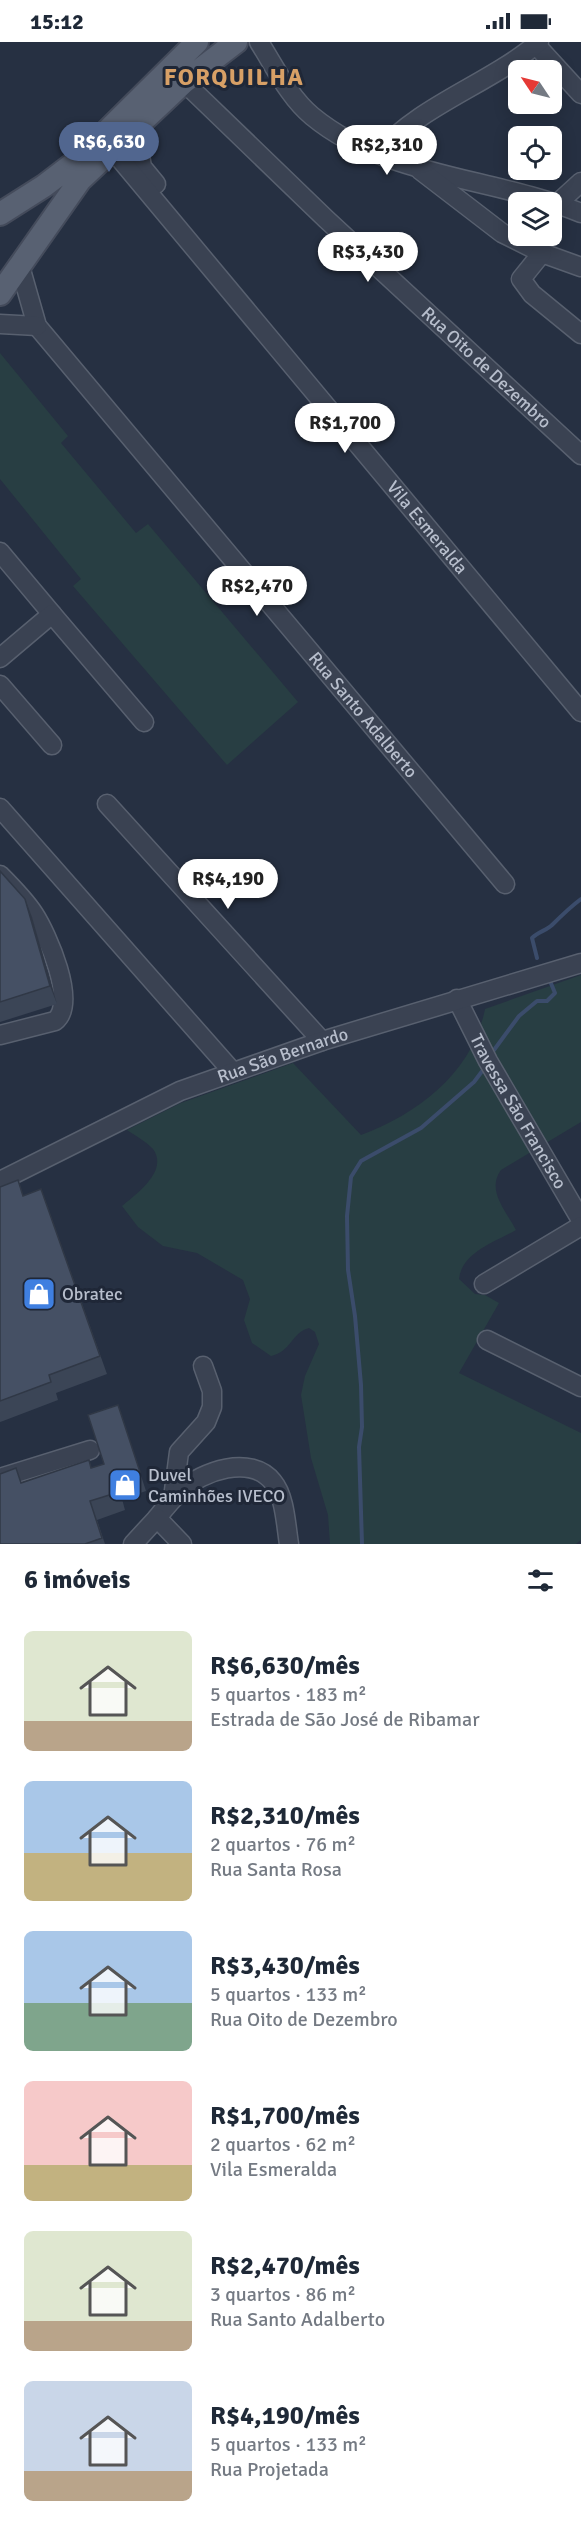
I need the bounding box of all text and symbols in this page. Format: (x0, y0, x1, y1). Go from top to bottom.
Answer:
text: 15:12 (30, 8, 84, 35)
north arrow (508, 60, 562, 114)
map controls (508, 60, 562, 246)
district label: FORQUILHA (164, 62, 304, 92)
pin: R$6,630 (54, 122, 164, 173)
pin: R$2,310 (332, 125, 442, 176)
button: locate (508, 126, 562, 180)
text: R$6,630 (73, 129, 145, 154)
text: R$2,310 (351, 132, 423, 157)
button: layers (508, 192, 562, 246)
pin: R$3,430 (313, 232, 423, 283)
text: R$3,430 (332, 239, 404, 264)
street label: Rua Oito de Dezembro (417, 302, 556, 433)
pin: R$1,700 (290, 403, 400, 454)
text: R$1,700 (309, 410, 381, 435)
street label: Vila Esmeralda (382, 476, 472, 579)
pin: R$2,470 (202, 566, 312, 617)
text: R$2,470 (221, 573, 293, 598)
street label: Rua Santo Adalberto (304, 647, 422, 782)
pin: R$4,190 (173, 859, 283, 910)
text: R$4,190 (192, 866, 264, 891)
street label: Rua São Bernardo (214, 1023, 351, 1088)
street label: Travessa São Francisco (465, 1030, 571, 1193)
shop icon: Obratec (21, 1276, 57, 1312)
place label: Obratec (62, 1283, 122, 1305)
place label: Duvel Caminhões IVECO (148, 1464, 285, 1507)
shop icon: Duvel Caminhões IVECO (107, 1467, 143, 1503)
text: 6 imóveis (24, 1564, 130, 1596)
icon: filters (524, 1564, 557, 1597)
text: R$6,630/mês (210, 1650, 360, 1682)
icon: home (72, 1655, 144, 1727)
text: 5 quartos · 183 m² (210, 1682, 367, 1707)
text: Estrada de São José de Ribamar (210, 1707, 480, 1732)
text: R$2,310/mês (210, 1800, 360, 1832)
icon: home (72, 1805, 144, 1877)
text: 2 quartos · 76 m² (210, 1832, 356, 1857)
text: Rua Santa Rosa (210, 1857, 342, 1882)
text: R$3,430/mês (210, 1950, 360, 1982)
icon: home (72, 1955, 144, 2027)
text: 5 quartos · 133 m² (210, 1982, 367, 2007)
text: Rua Oito de Dezembro (210, 2007, 398, 2032)
text: R$1,700/mês (210, 2100, 360, 2132)
icon: home (72, 2105, 144, 2177)
text: 2 quartos · 62 m² (210, 2132, 356, 2157)
text: Vila Esmeralda (210, 2157, 337, 2182)
text: R$2,470/mês (210, 2250, 360, 2282)
icon: home (72, 2255, 144, 2327)
text: 3 quartos · 86 m² (210, 2282, 356, 2307)
text: Rua Santo Adalberto (210, 2307, 385, 2332)
text: R$4,190/mês (210, 2400, 360, 2432)
icon: home (72, 2405, 144, 2477)
text: 5 quartos · 133 m² (210, 2432, 367, 2457)
text: Rua Projetada (210, 2457, 329, 2482)

